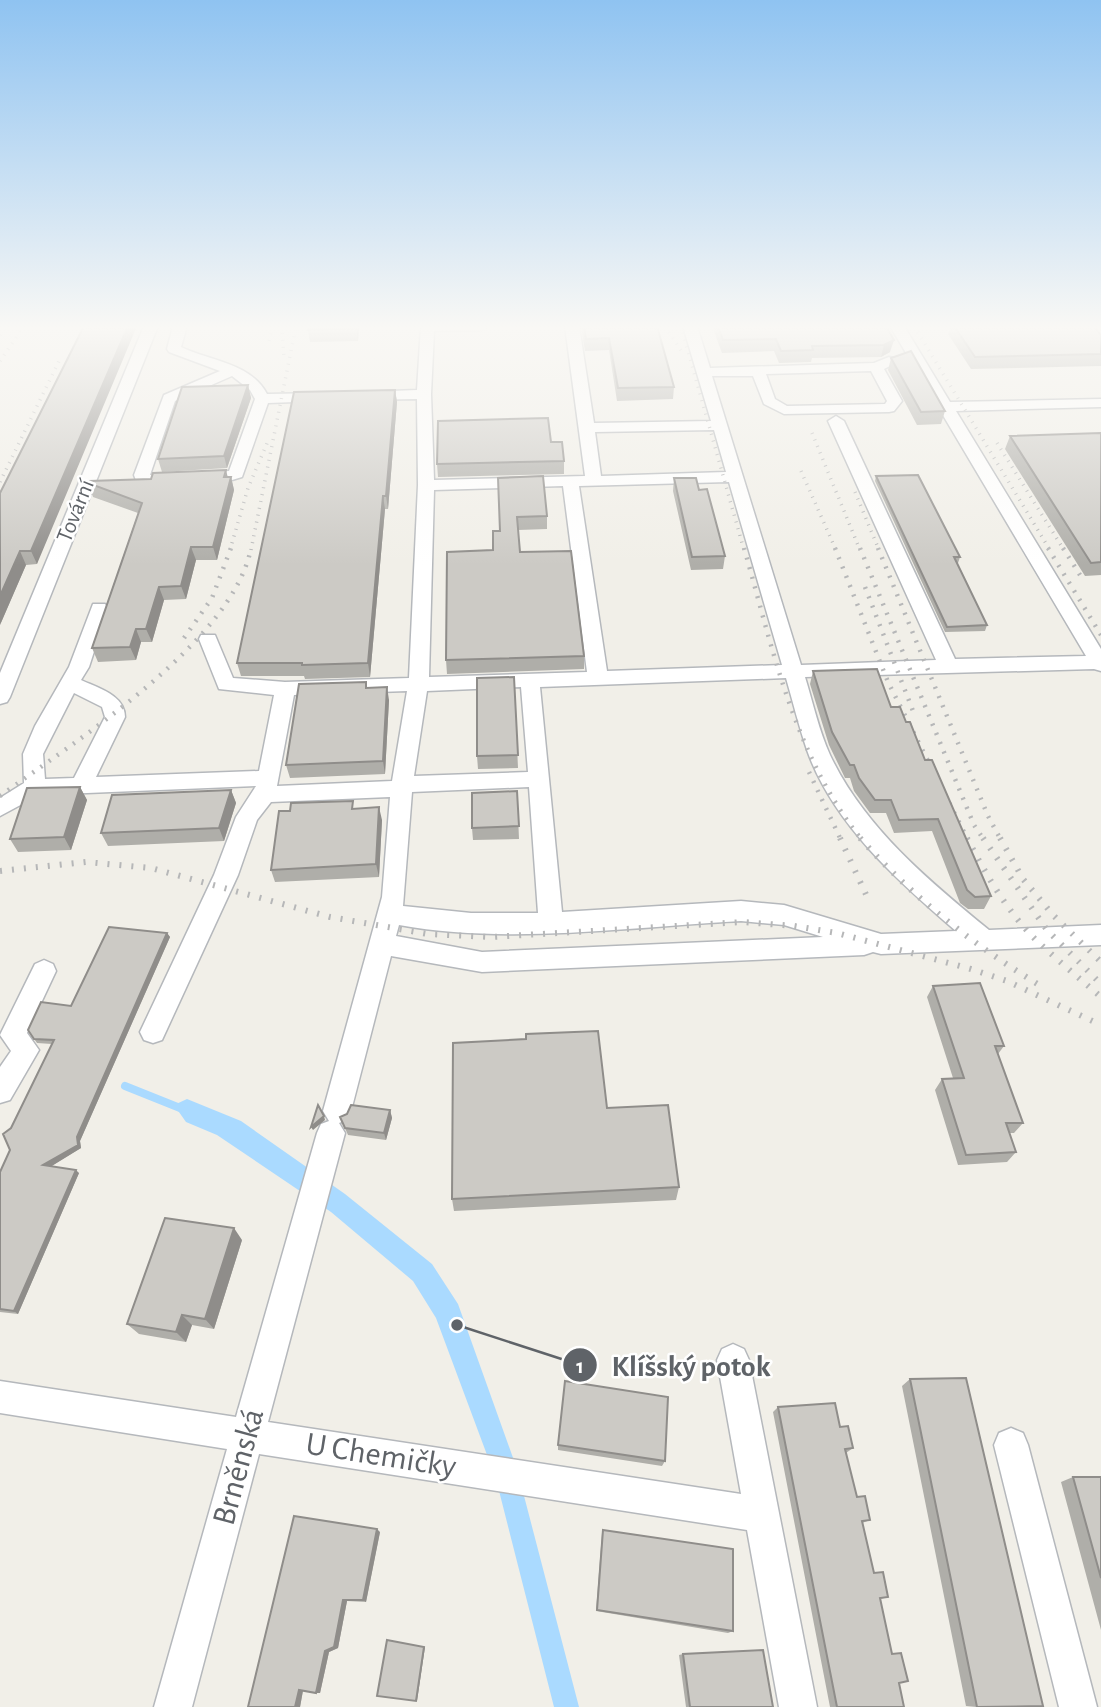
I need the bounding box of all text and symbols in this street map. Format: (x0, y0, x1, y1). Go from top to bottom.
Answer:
street label: Tovární (53, 476, 99, 546)
callout: Klíšský potok (563, 1340, 785, 1391)
text: Klíšský potok (611, 1352, 771, 1382)
text: 1 (576, 1356, 584, 1377)
street label: Brněnská (208, 1405, 270, 1529)
street label: U Chemičky (303, 1428, 459, 1484)

